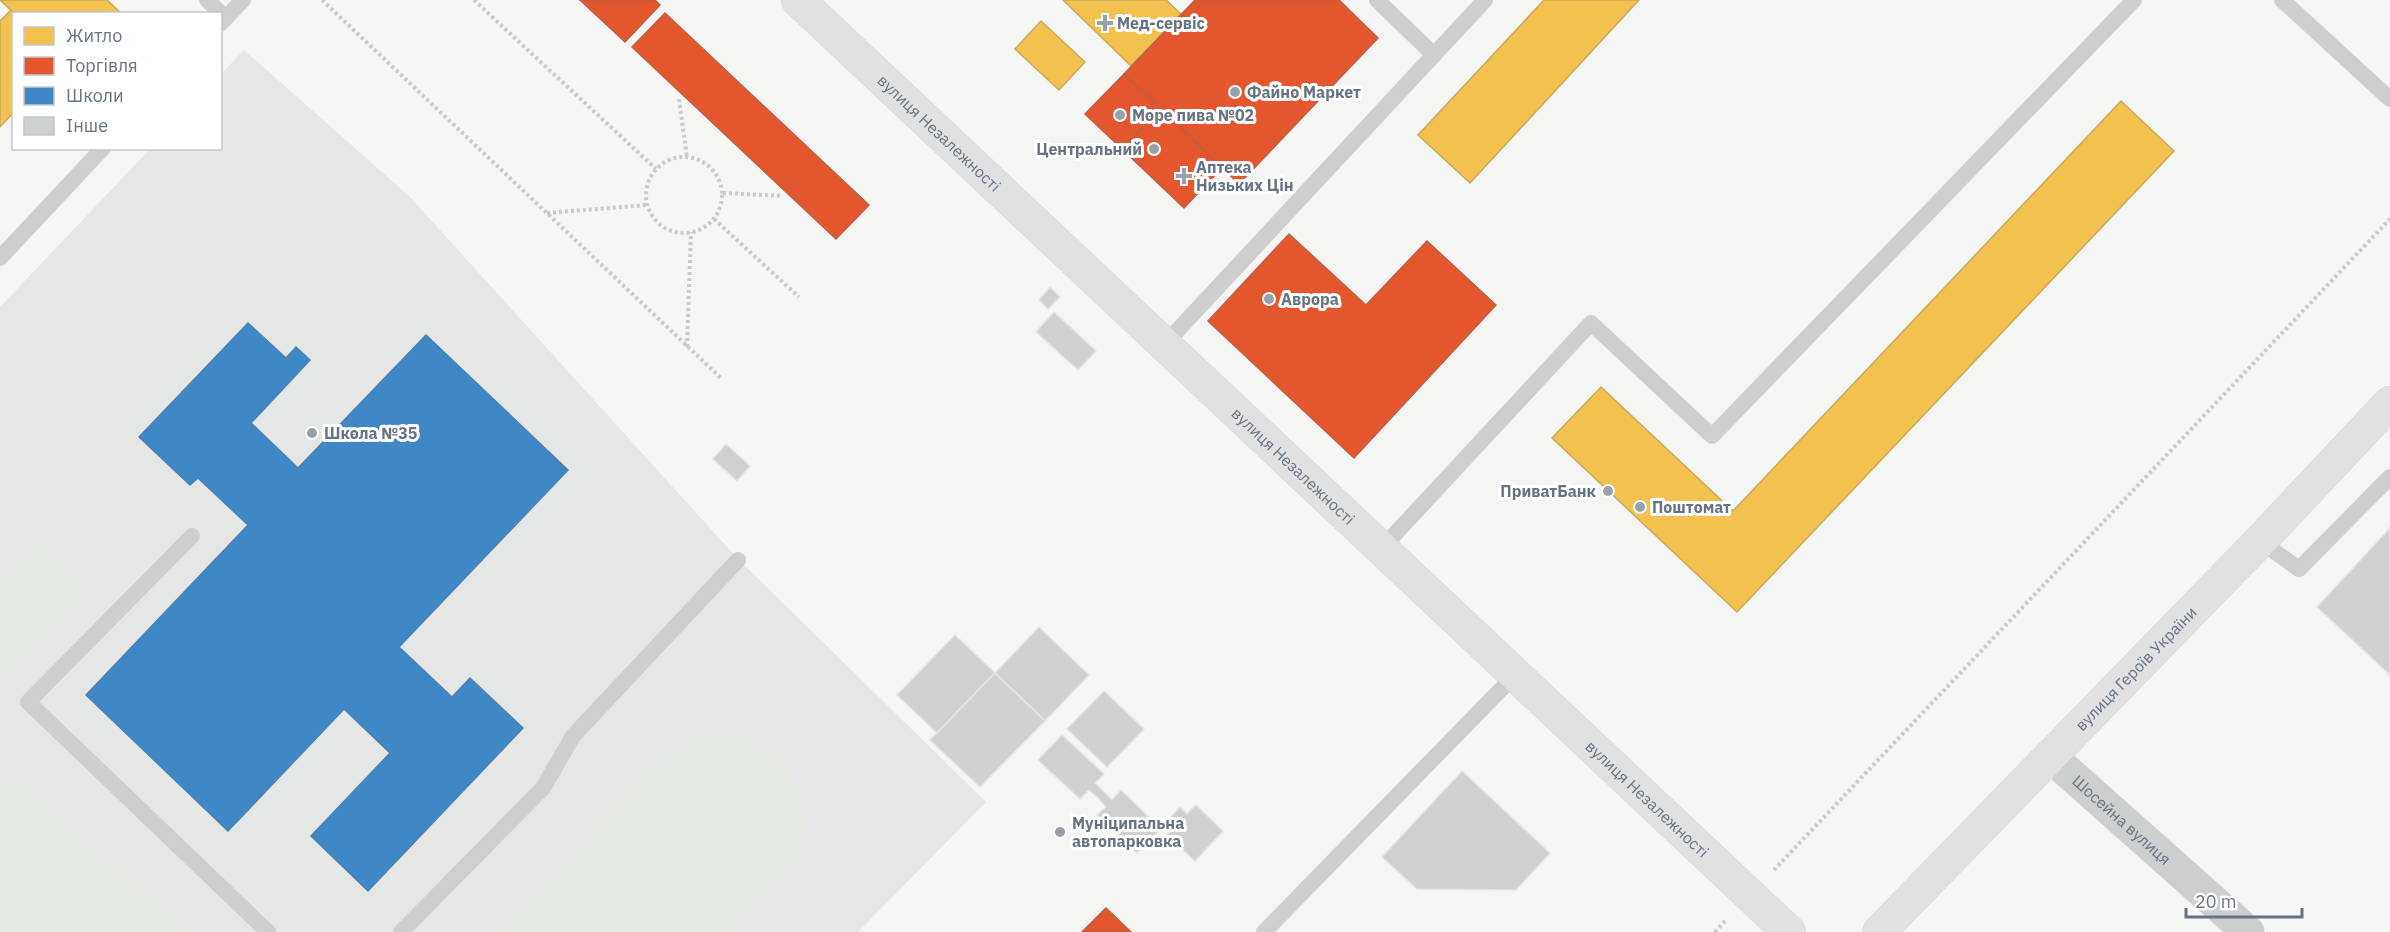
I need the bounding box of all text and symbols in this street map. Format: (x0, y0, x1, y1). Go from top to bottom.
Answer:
legend (12, 12, 222, 150)
place label: Мед-сервіс (1117, 13, 1205, 33)
marker: Мед-сервіс (1098, 16, 1112, 30)
text: Житло (66, 24, 122, 47)
text: Торгівля (66, 54, 138, 77)
street label: вулиця Незалежності (874, 70, 1005, 196)
place label: Файно Маркет (1247, 82, 1361, 102)
text: Школи (66, 84, 124, 107)
marker: Файно Маркет (1228, 85, 1242, 99)
place label: Море пива №02 (1132, 105, 1254, 125)
marker: Море пива №02 (1113, 108, 1127, 122)
text: Інше (66, 114, 108, 137)
place label: Центральний (1036, 139, 1142, 159)
marker: Центральний (1147, 142, 1161, 156)
place label: Аптека Низьких Цін (1196, 157, 1294, 195)
marker: Аптека Низьких Цін (1177, 169, 1191, 183)
place label: Аврора (1281, 289, 1339, 309)
marker: Аврора (1262, 292, 1276, 306)
street label: вулиця Незалежності (1228, 403, 1359, 529)
place label: Школа №35 (324, 423, 418, 443)
marker: Школа №35 (305, 426, 319, 440)
place label: ПриватБанк (1500, 481, 1596, 501)
marker: ПриватБанк (1601, 484, 1615, 498)
place label: Поштомат (1652, 497, 1731, 517)
marker: Поштомат (1633, 500, 1647, 514)
street label: вулиця Героїв України (2071, 602, 2201, 735)
street label: вулиця Незалежності (1582, 736, 1713, 862)
street label: Шосейна вулиця (2068, 771, 2175, 869)
place label: Муніципальна автопарковка (1072, 813, 1184, 851)
marker: Муніципальна автопарковка (1053, 825, 1067, 839)
scale bar (2186, 881, 2302, 919)
text: 20 m (2195, 890, 2237, 913)

